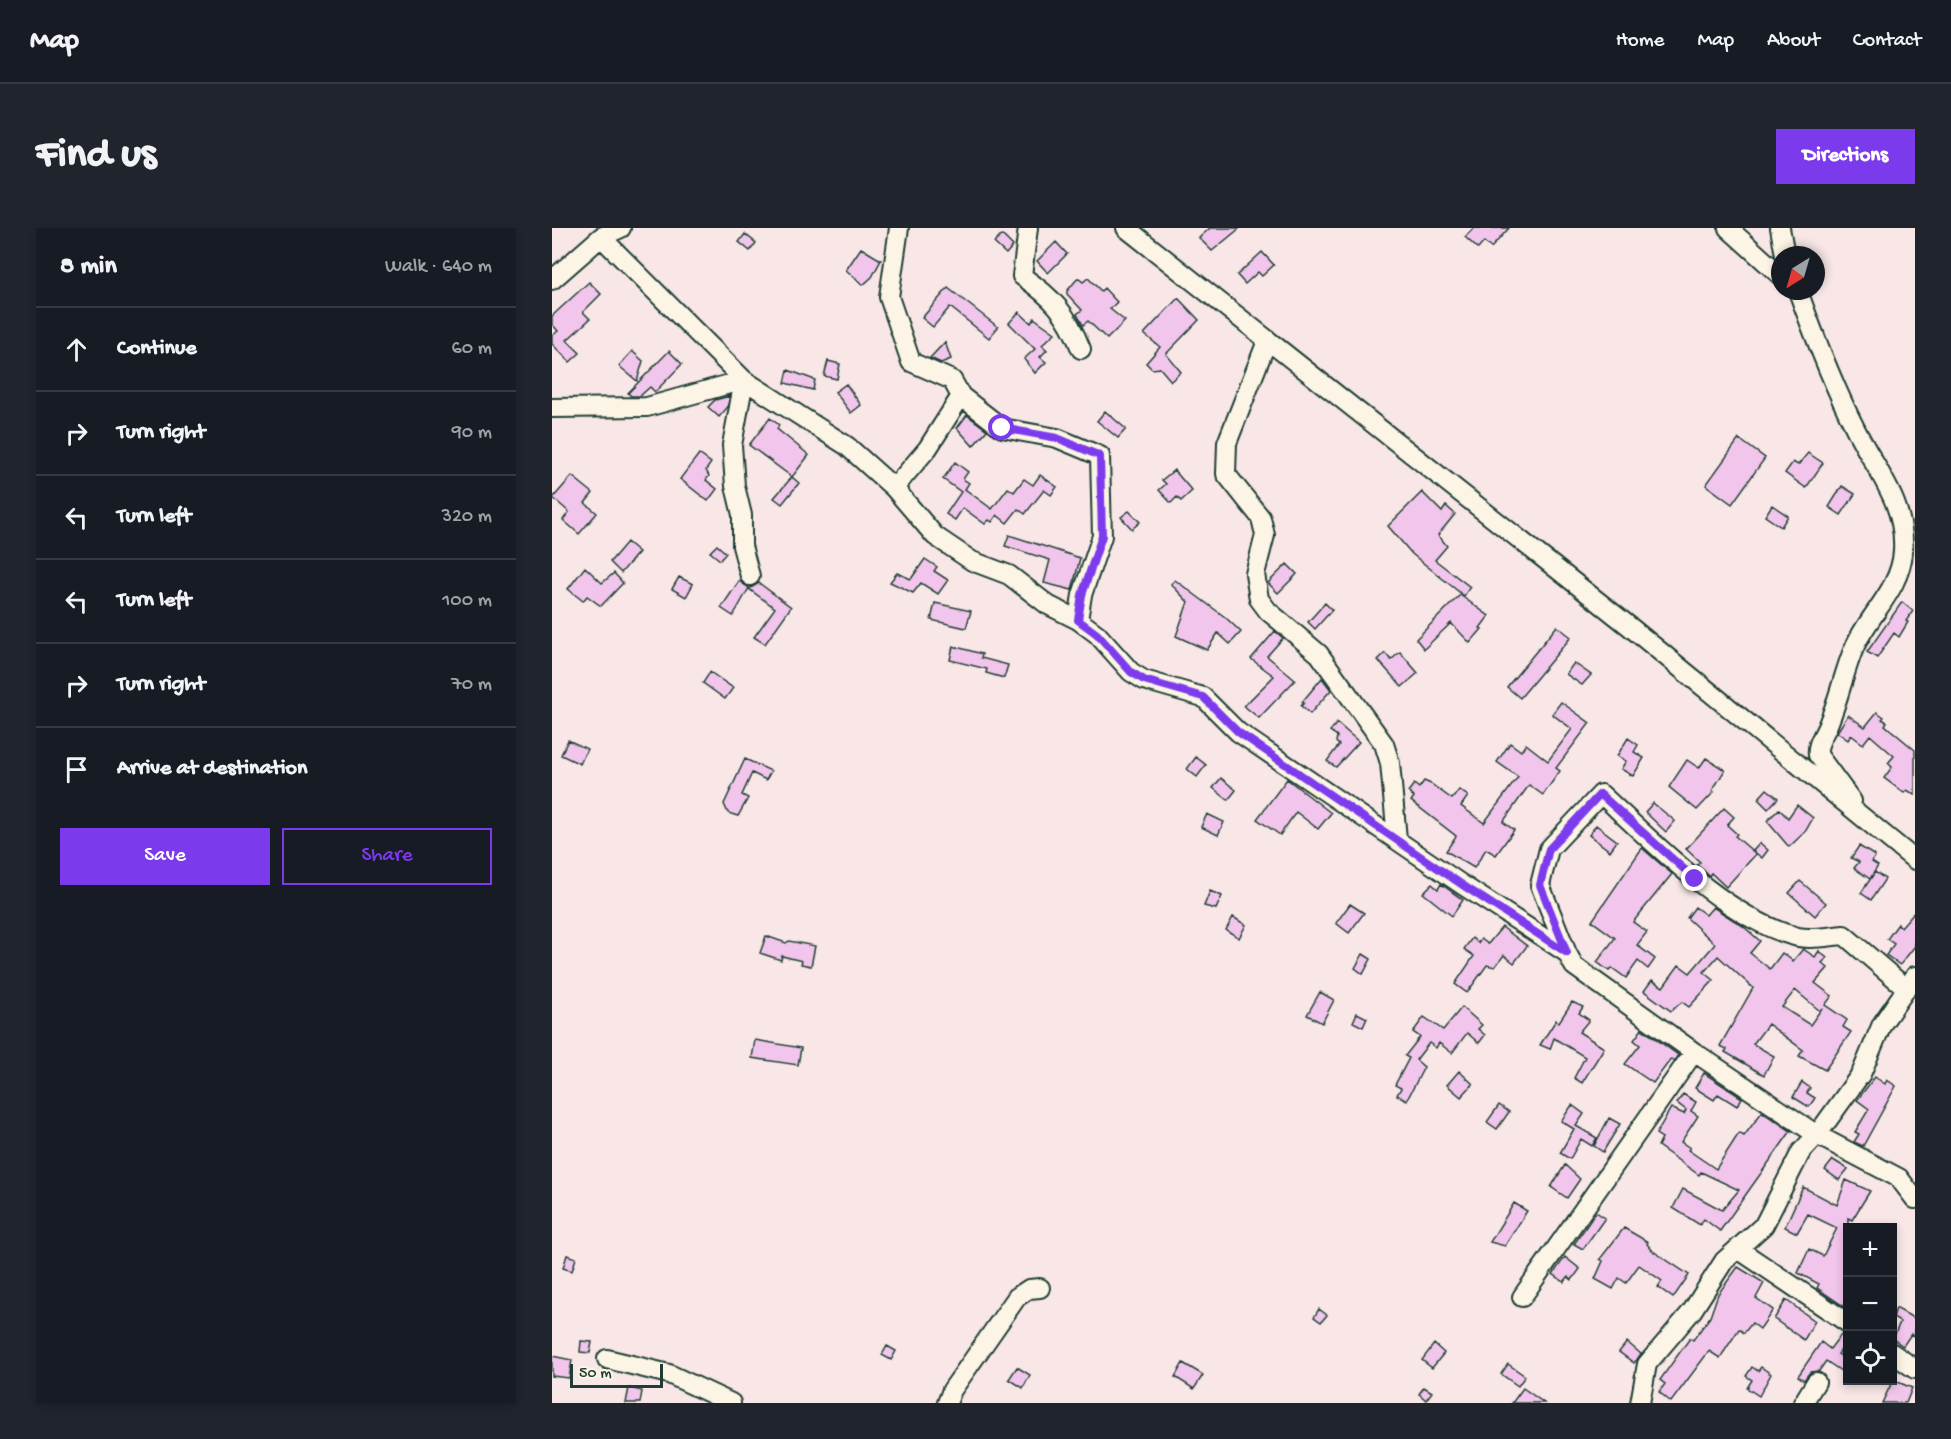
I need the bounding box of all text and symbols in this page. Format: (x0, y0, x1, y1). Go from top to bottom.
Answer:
text: Map (30, 25, 79, 58)
text: Home (1616, 29, 1664, 54)
text: Map (1697, 29, 1734, 54)
text: About (1767, 29, 1820, 54)
text: Contact (1853, 29, 1921, 54)
button: Directions (1776, 129, 1915, 184)
text: Find us (36, 132, 156, 181)
north arrow (1771, 246, 1825, 300)
text: 8 min (60, 252, 117, 283)
text: Walk · 640 m (385, 256, 492, 279)
icon: ahead (60, 333, 93, 366)
text: Continue (117, 336, 197, 362)
text: 60 m (452, 338, 492, 361)
route start (988, 414, 1014, 440)
icon: right (60, 417, 93, 450)
text: Turn right (117, 420, 205, 446)
text: 90 m (452, 422, 492, 445)
icon: left (60, 501, 93, 534)
text: Turn left (117, 504, 191, 530)
text: 320 m (442, 506, 492, 529)
icon: left (60, 585, 93, 618)
text: Turn left (117, 588, 191, 614)
text: 100 m (442, 590, 492, 613)
icon: right (60, 669, 93, 702)
text: Turn right (117, 672, 205, 698)
text: 70 m (451, 674, 492, 697)
icon: arrive (60, 753, 93, 786)
text: Arrive at destination (117, 756, 307, 782)
button: Save (60, 828, 270, 885)
button: Share (282, 828, 492, 885)
route end (1681, 865, 1707, 891)
map controls (1843, 1223, 1897, 1385)
button: + (1843, 1223, 1897, 1277)
button: − (1843, 1277, 1897, 1331)
button: locate (1843, 1331, 1897, 1385)
scale bar (570, 1361, 663, 1388)
text: 50 m (579, 1365, 612, 1384)

